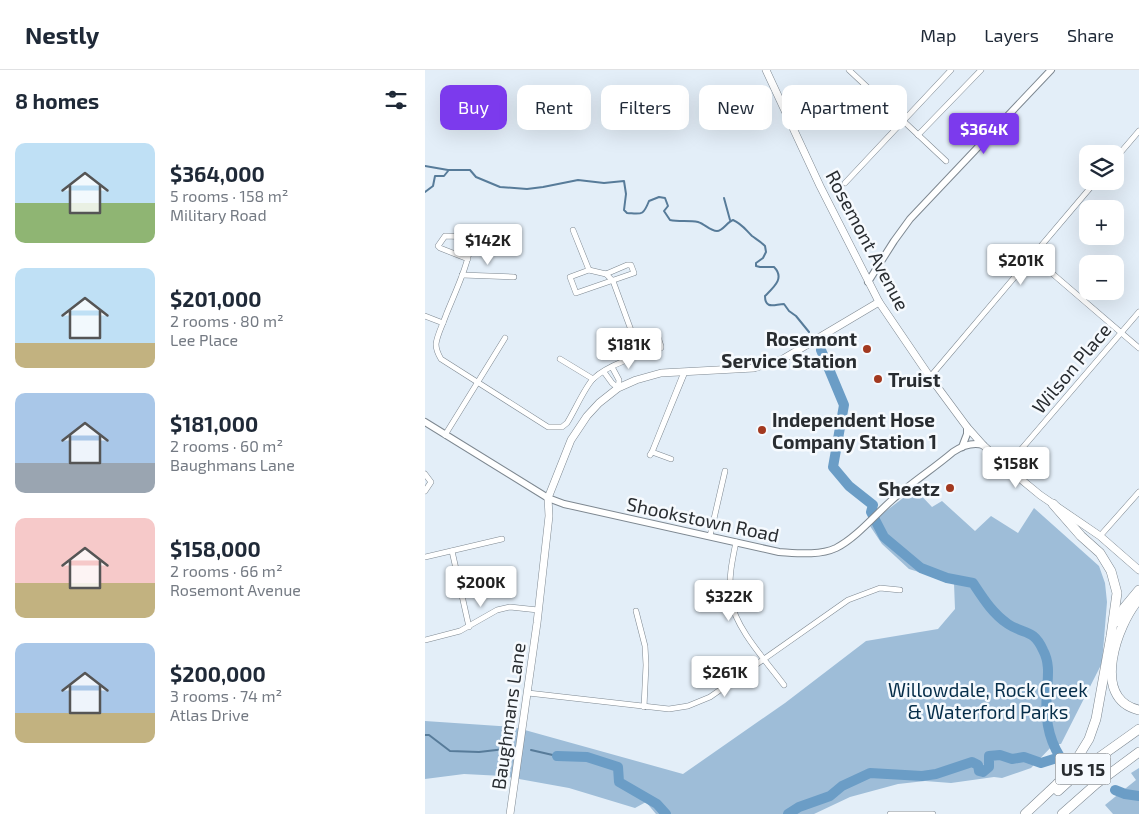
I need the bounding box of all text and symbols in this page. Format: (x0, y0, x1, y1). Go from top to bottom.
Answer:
text: Nestly (25, 20, 99, 49)
text: Map (920, 24, 956, 46)
text: Layers (984, 24, 1039, 46)
text: Share (1067, 24, 1114, 46)
chip: Buy (440, 85, 507, 130)
chip: Rent (517, 85, 591, 130)
chip: Filters (601, 85, 689, 130)
chip: New (699, 85, 772, 130)
chip: Apartment (782, 85, 907, 130)
icon: filters (382, 86, 410, 114)
text: 8 homes (15, 88, 99, 113)
pin: $364K (949, 112, 1019, 155)
text: $364K (960, 119, 1008, 138)
map controls (1079, 145, 1124, 300)
button: layers (1079, 145, 1124, 190)
text: $364,000 (170, 161, 265, 186)
icon: home (55, 163, 115, 223)
street label: Rosemont Avenue (821, 166, 915, 314)
text: 5 rooms · 158 m² (170, 186, 288, 205)
button: + (1079, 200, 1124, 245)
text: Military Road (170, 205, 267, 224)
pin: $142K (453, 224, 523, 266)
text: $142K (465, 230, 511, 249)
pin: $201K (986, 244, 1056, 286)
text: $201K (998, 250, 1044, 269)
button: − (1079, 255, 1124, 300)
text: $201,000 (170, 286, 262, 311)
icon: home (55, 288, 115, 348)
text: 2 rooms · 80 m² (170, 311, 284, 330)
street label: Wilson Place (1027, 318, 1115, 418)
place label: Rosemont Service Station (721, 327, 857, 372)
pin: $181K (594, 328, 664, 370)
text: Lee Place (170, 330, 238, 349)
text: $181K (607, 334, 651, 353)
marker: Rosemont Service Station (861, 343, 873, 355)
place label: Truist (888, 368, 941, 391)
marker: Truist (872, 373, 884, 385)
place label: Independent Hose Company Station 1 (772, 408, 937, 454)
text: $181,000 (170, 411, 258, 436)
icon: home (55, 413, 115, 473)
marker: Independent Hose Company Station 1 (756, 424, 768, 436)
text: 2 rooms · 60 m² (170, 436, 283, 455)
pin: $158K (981, 446, 1051, 489)
text: $158K (993, 453, 1039, 472)
text: Baughmans Lane (170, 455, 295, 474)
place label: Sheetz (878, 477, 940, 500)
marker: Sheetz (944, 482, 956, 494)
street label: Shookstown Road (625, 492, 781, 546)
text: $158,000 (170, 536, 261, 561)
icon: home (55, 538, 115, 598)
text: 2 rooms · 66 m² (170, 561, 283, 580)
pin: $200K (446, 566, 516, 608)
text: $200K (457, 572, 505, 591)
text: Rosemont Avenue (170, 580, 301, 599)
pin: $322K (694, 580, 764, 622)
text: $322K (705, 586, 753, 605)
street label: Baughmans Lane (486, 641, 530, 791)
pin: $261K (690, 656, 760, 698)
text: $200,000 (170, 661, 266, 686)
text: $261K (702, 662, 748, 681)
icon: home (55, 663, 115, 723)
park label: Willowdale, Rock Creek & Waterford Parks (888, 678, 1088, 723)
text: 3 rooms · 74 m² (170, 686, 282, 705)
text: Atlas Drive (170, 705, 249, 724)
road number: US 15 (1055, 754, 1111, 784)

